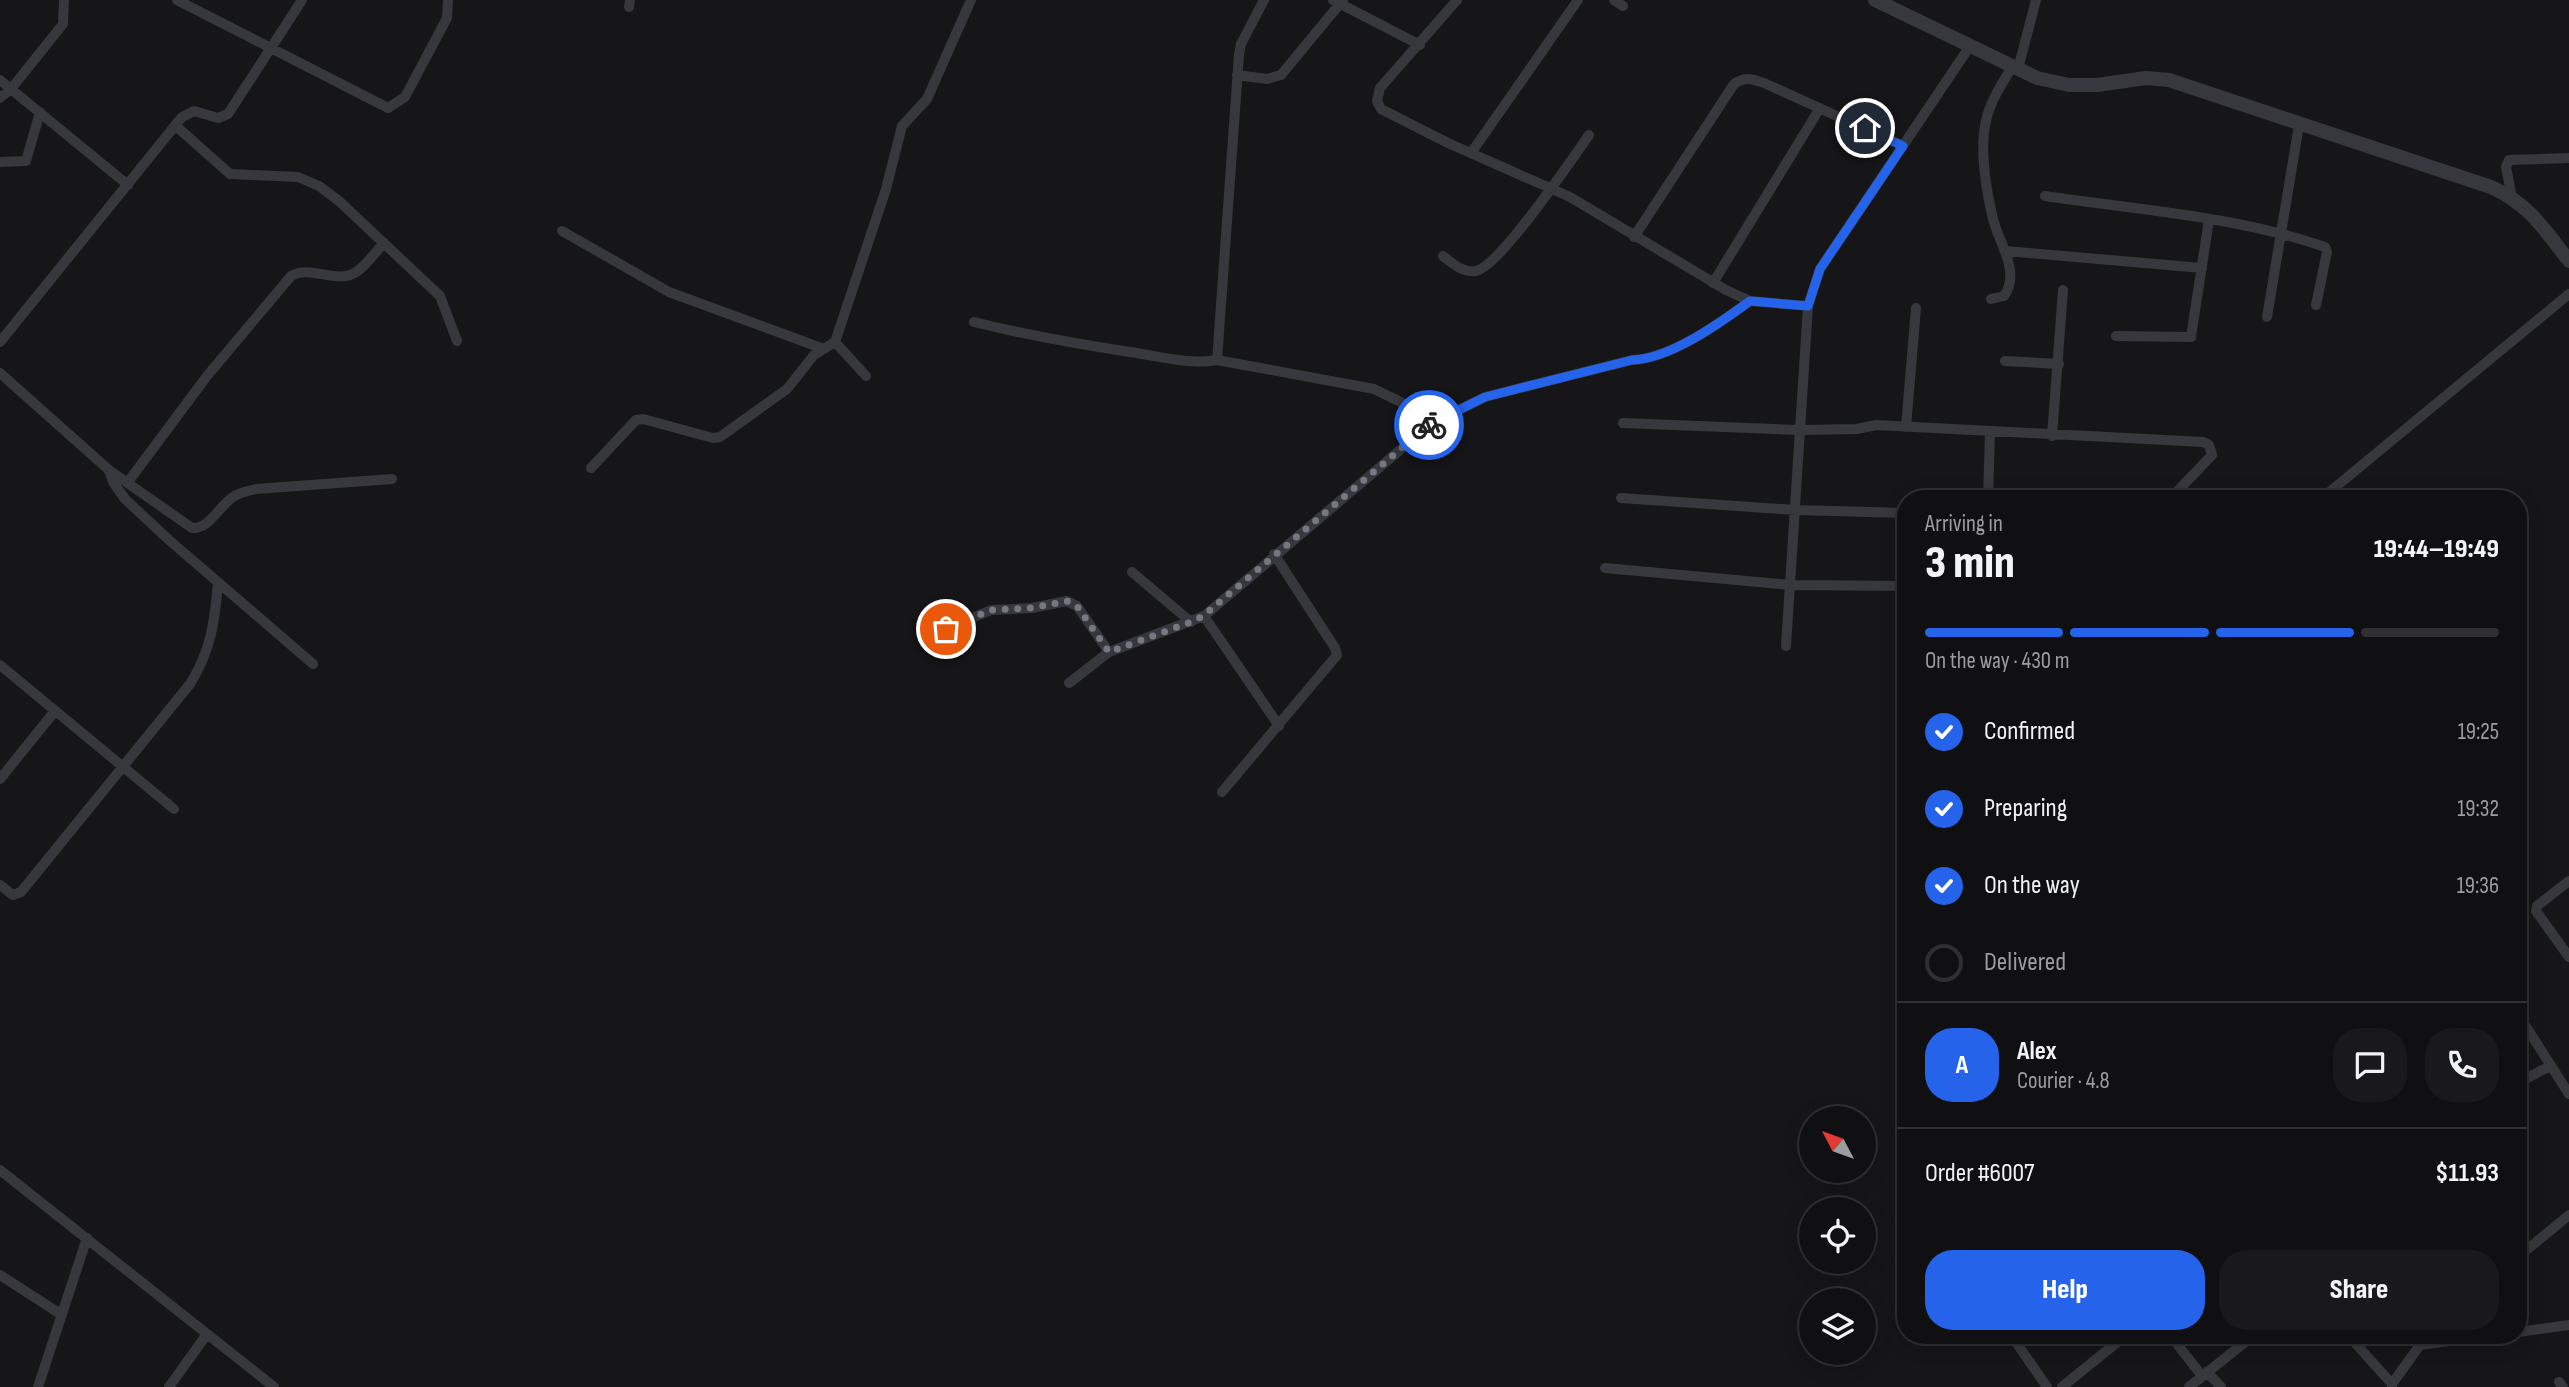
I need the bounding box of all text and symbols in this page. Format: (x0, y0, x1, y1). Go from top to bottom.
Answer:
pin (1835, 98, 1895, 158)
icon: home (1846, 109, 1884, 147)
courier (1394, 390, 1464, 460)
icon: bike (1410, 406, 1448, 444)
text: Arriving in (1925, 510, 2003, 538)
text: 19:44–19:49 (2374, 534, 2499, 565)
text: 3 min (1925, 536, 2015, 591)
pin (916, 599, 976, 659)
icon: bag (927, 610, 965, 648)
text: On the way · 430 m (1925, 647, 2070, 675)
icon: check (1925, 713, 1963, 751)
text: Confirmed (1984, 716, 2075, 747)
text: 19:25 (2458, 718, 2499, 746)
icon: check (1925, 790, 1963, 828)
text: Preparing (1984, 793, 2067, 824)
text: 19:32 (2457, 795, 2499, 823)
icon: check (1925, 867, 1963, 905)
text: On the way (1984, 870, 2080, 901)
text: 19:36 (2457, 872, 2499, 900)
text: Delivered (1984, 947, 2066, 978)
button: chat (2333, 1028, 2407, 1102)
button: phone (2425, 1028, 2499, 1102)
text: Alex (2017, 1036, 2057, 1067)
text: A (1956, 1050, 1968, 1081)
text: Courier · 4.8 (2017, 1067, 2110, 1095)
north arrow (1799, 1106, 1876, 1183)
map controls (1799, 1106, 1876, 1365)
text: Order #6007 (1925, 1158, 2035, 1189)
text: $11.93 (2435, 1158, 2499, 1189)
button: locate (1799, 1197, 1876, 1274)
button: Help (1925, 1250, 2205, 1330)
button: Share (2219, 1250, 2499, 1330)
button: layers (1799, 1288, 1876, 1365)

